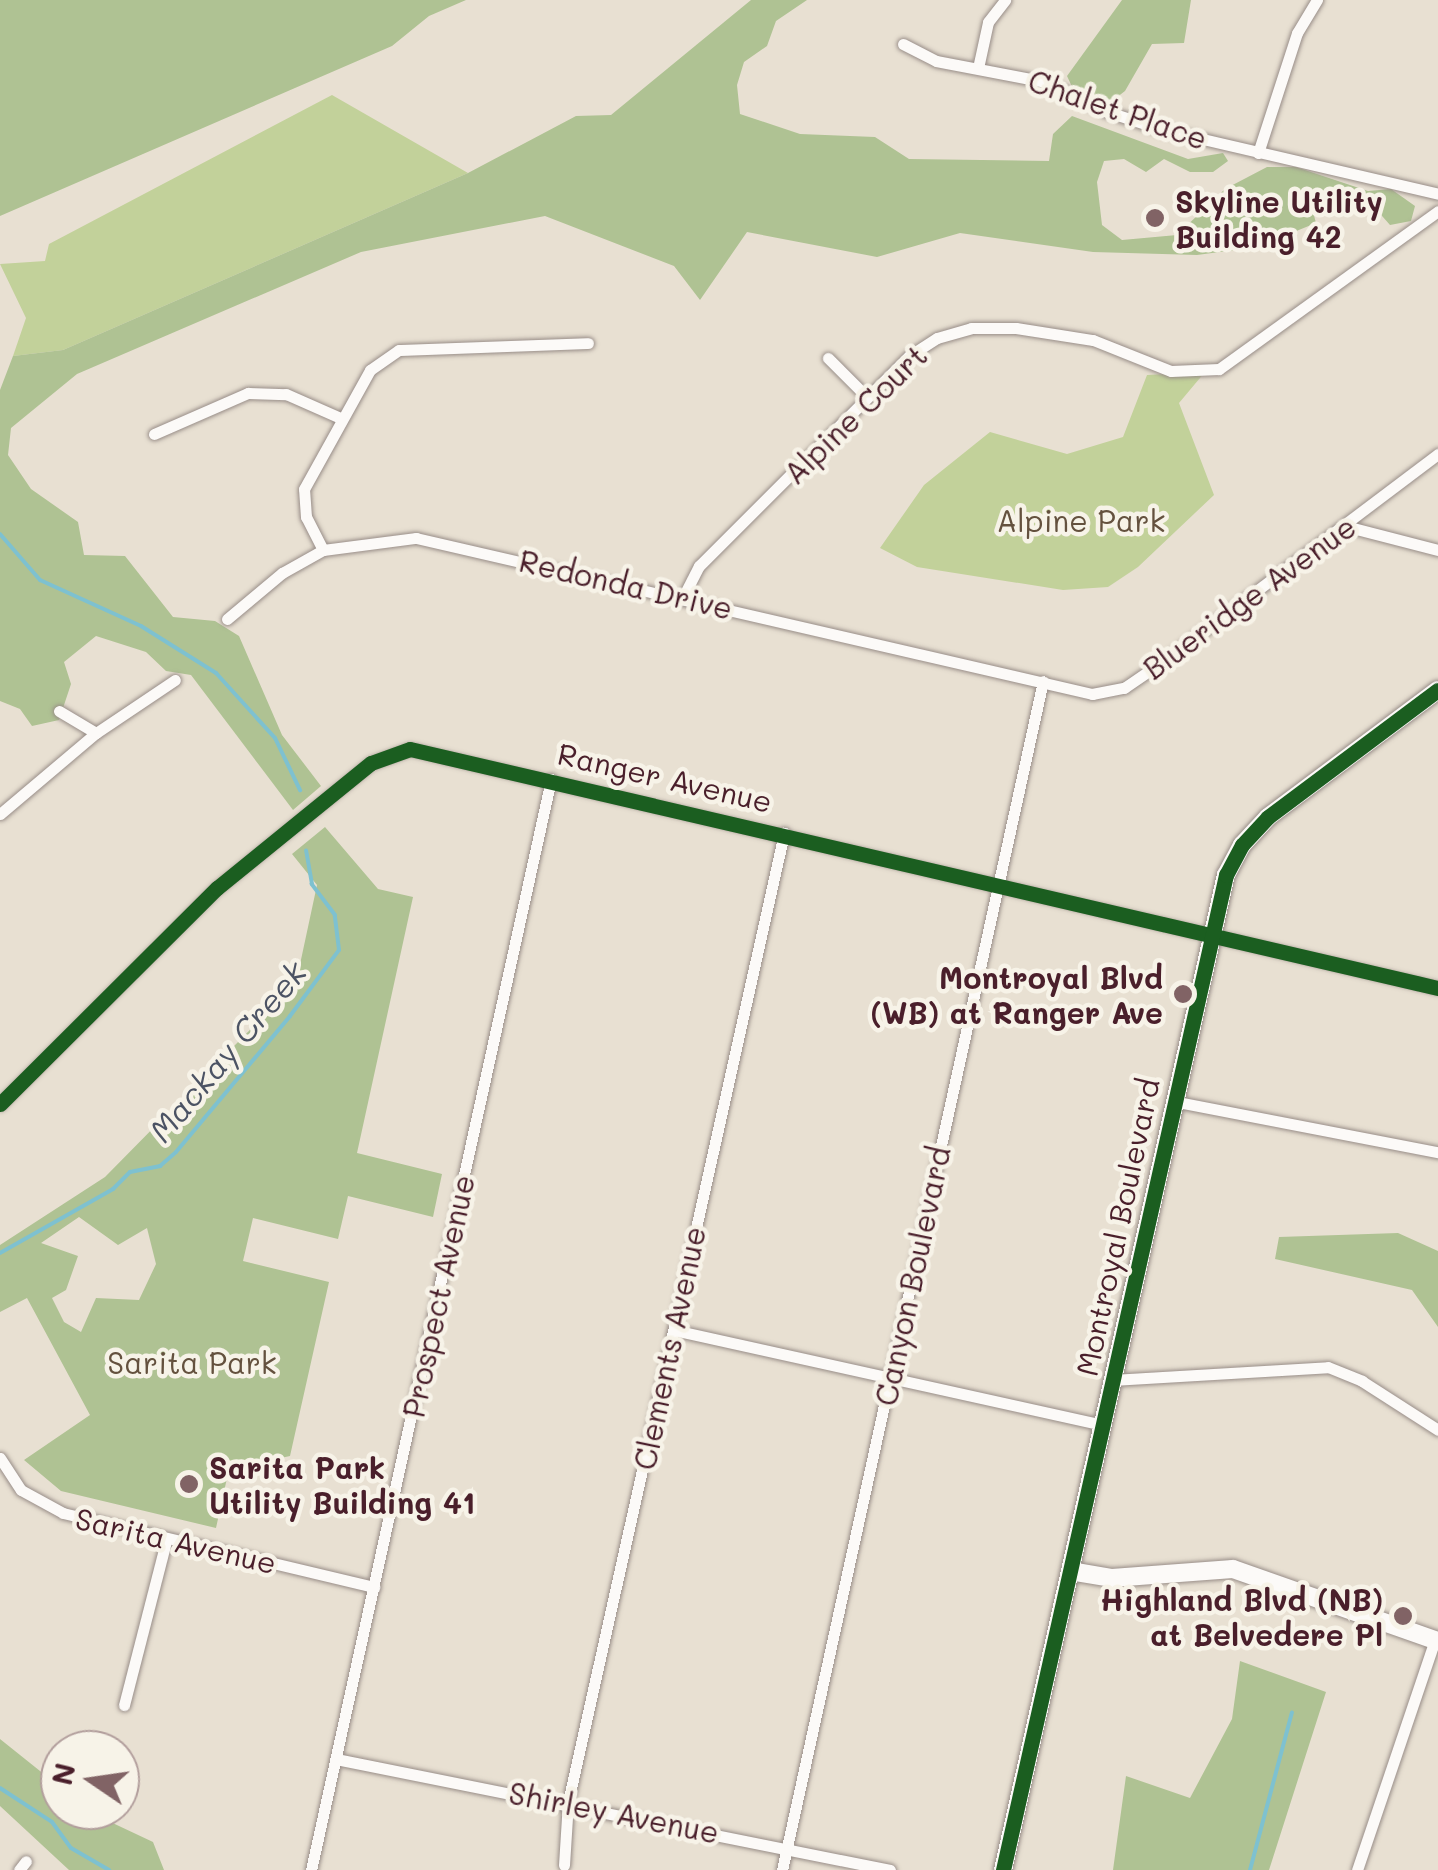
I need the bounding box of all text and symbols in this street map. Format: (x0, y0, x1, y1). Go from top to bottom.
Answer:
street label: Chalet Place (1024, 62, 1212, 156)
place label: Skyline Utility Building 42 (1175, 183, 1383, 254)
marker: Skyline Utility Building 42 (1144, 207, 1166, 229)
street label: Alpine Court (776, 337, 934, 491)
park label: Alpine Park (997, 502, 1165, 538)
street label: Blueridge Avenue (1136, 508, 1362, 686)
street label: Redonda Drive (516, 542, 736, 626)
street label: Ranger Avenue (554, 735, 776, 819)
water label: Mackay Creek (140, 953, 314, 1149)
place label: Montroyal Blvd (WB) at Ranger Ave (871, 959, 1163, 1030)
marker: Montroyal Blvd (WB) at Ranger Ave (1172, 983, 1194, 1005)
street label: Montroyal Boulevard (1068, 1075, 1166, 1379)
street label: Canyon Boulevard (867, 1143, 957, 1409)
street label: Prospect Avenue (395, 1171, 481, 1421)
street label: Clements Avenue (626, 1223, 712, 1473)
park label: Sarita Park (107, 1344, 277, 1380)
place label: Sarita Park Utility Building 41 (209, 1449, 475, 1520)
marker: Sarita Park Utility Building 41 (178, 1473, 200, 1495)
street label: Sarita Avenue (72, 1499, 280, 1581)
place label: Highland Blvd (NB) at Belvedere Pl (1100, 1581, 1383, 1652)
marker: Highland Blvd (NB) at Belvedere Pl (1392, 1605, 1414, 1627)
north arrow (40, 1730, 140, 1830)
text: N (43, 1759, 83, 1788)
street label: Shirley Avenue (506, 1774, 722, 1850)

